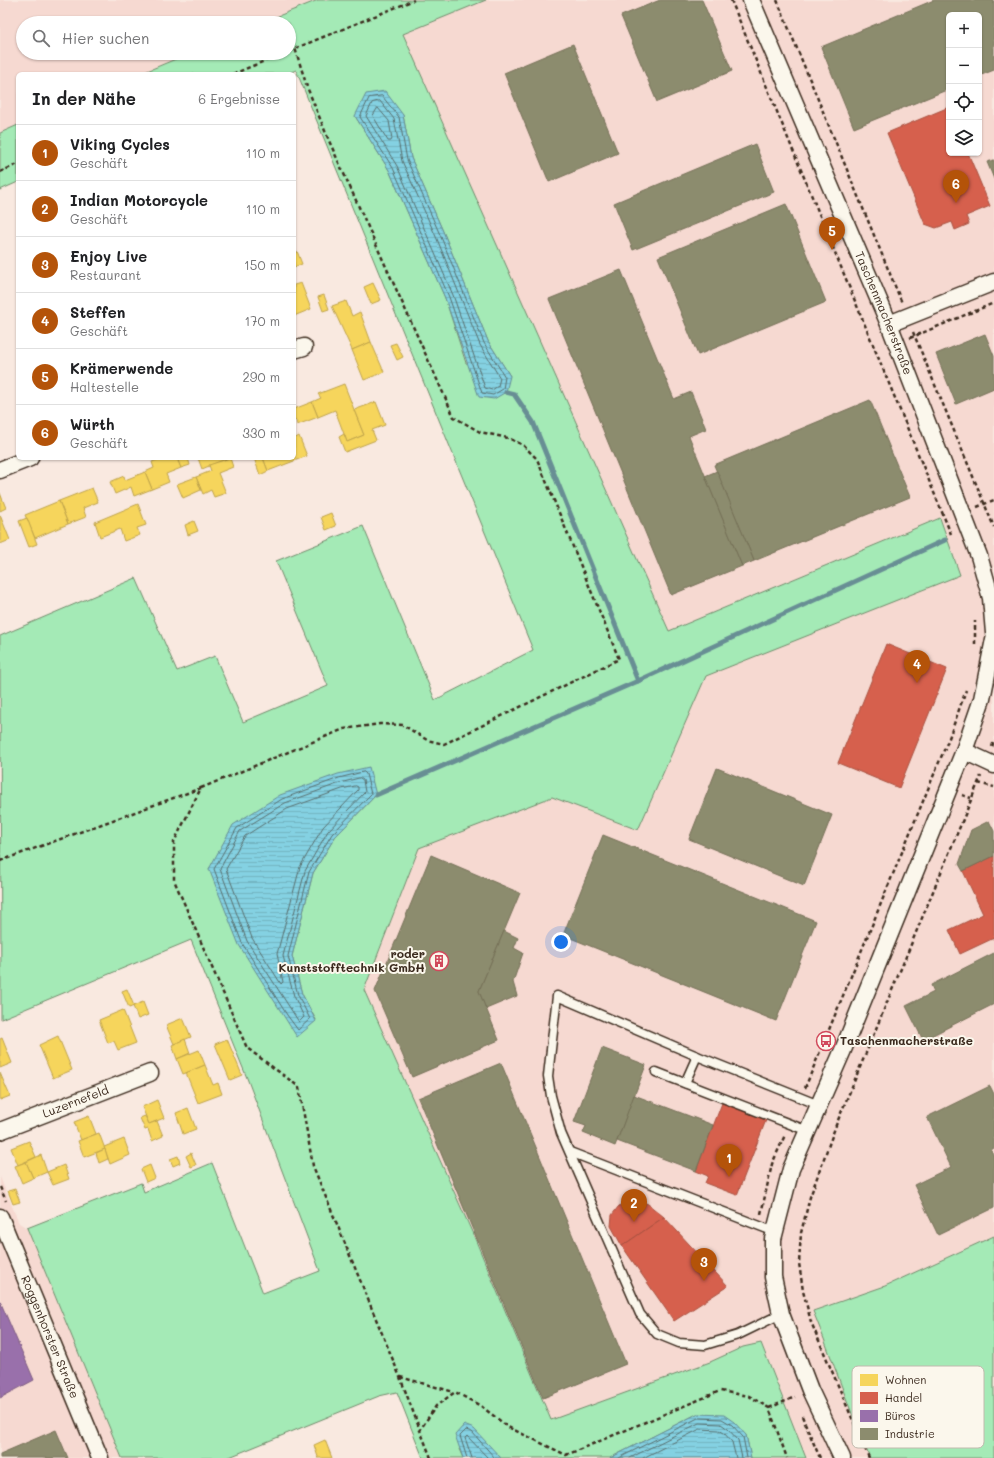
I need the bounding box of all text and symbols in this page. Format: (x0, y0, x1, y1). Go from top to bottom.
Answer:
map controls (946, 12, 982, 156)
button: + (946, 12, 982, 48)
search box (16, 16, 296, 60)
icon: search (30, 27, 52, 49)
text: Hier suchen (62, 28, 149, 48)
button: − (946, 48, 982, 84)
button: locate (946, 84, 982, 120)
text: In der Nähe (32, 87, 136, 109)
text: 6 Ergebnisse (198, 90, 280, 107)
button: layers (946, 120, 982, 156)
text: Viking Cycles (70, 134, 170, 154)
text: 1 (42, 144, 48, 161)
text: 110 m (246, 144, 280, 161)
text: Geschäft (70, 154, 128, 171)
pin: 6 (943, 170, 969, 203)
text: Indian Motorcycle (70, 190, 208, 210)
text: 2 (41, 200, 49, 217)
text: 110 m (246, 200, 280, 217)
text: Geschäft (70, 210, 128, 227)
pin: 5 (819, 217, 845, 250)
text: Enjoy Live (70, 246, 147, 266)
street label: Taschenmacherstraße (852, 249, 917, 377)
text: 3 (41, 256, 49, 273)
text: 150 m (244, 256, 280, 273)
text: Restaurant (70, 266, 141, 283)
text: Steffen (70, 302, 125, 322)
text: 4 (41, 312, 49, 329)
text: 170 m (244, 312, 280, 329)
text: Geschäft (70, 322, 128, 339)
text: Krämerwende (70, 358, 173, 378)
text: 5 (41, 368, 49, 385)
text: 290 m (243, 368, 280, 385)
text: Haltestelle (70, 378, 139, 395)
text: Würth (70, 414, 115, 434)
text: 6 (41, 424, 49, 441)
text: 330 m (242, 424, 280, 441)
text: Geschäft (70, 434, 128, 451)
pin: 4 (904, 650, 930, 683)
your location (551, 932, 571, 952)
place label: roder Kunststofftechnik GmbH (279, 945, 425, 975)
building icon: roder Kunststofftechnik GmbH (428, 950, 450, 972)
bus stop icon: Taschenmacherstraße (815, 1030, 837, 1052)
place label: Taschenmacherstraße (840, 1032, 973, 1048)
street label: Luzernefeld (40, 1081, 111, 1121)
pin: 1 (716, 1144, 742, 1177)
pin: 2 (621, 1189, 647, 1222)
pin: 3 (691, 1248, 717, 1281)
street label: Roggenhorster Straße (18, 1273, 83, 1401)
legend (852, 1366, 984, 1448)
text: Wohnen (885, 1372, 926, 1387)
text: Handel (885, 1390, 922, 1405)
text: Büros (885, 1408, 915, 1423)
text: Industrie (885, 1426, 935, 1441)

